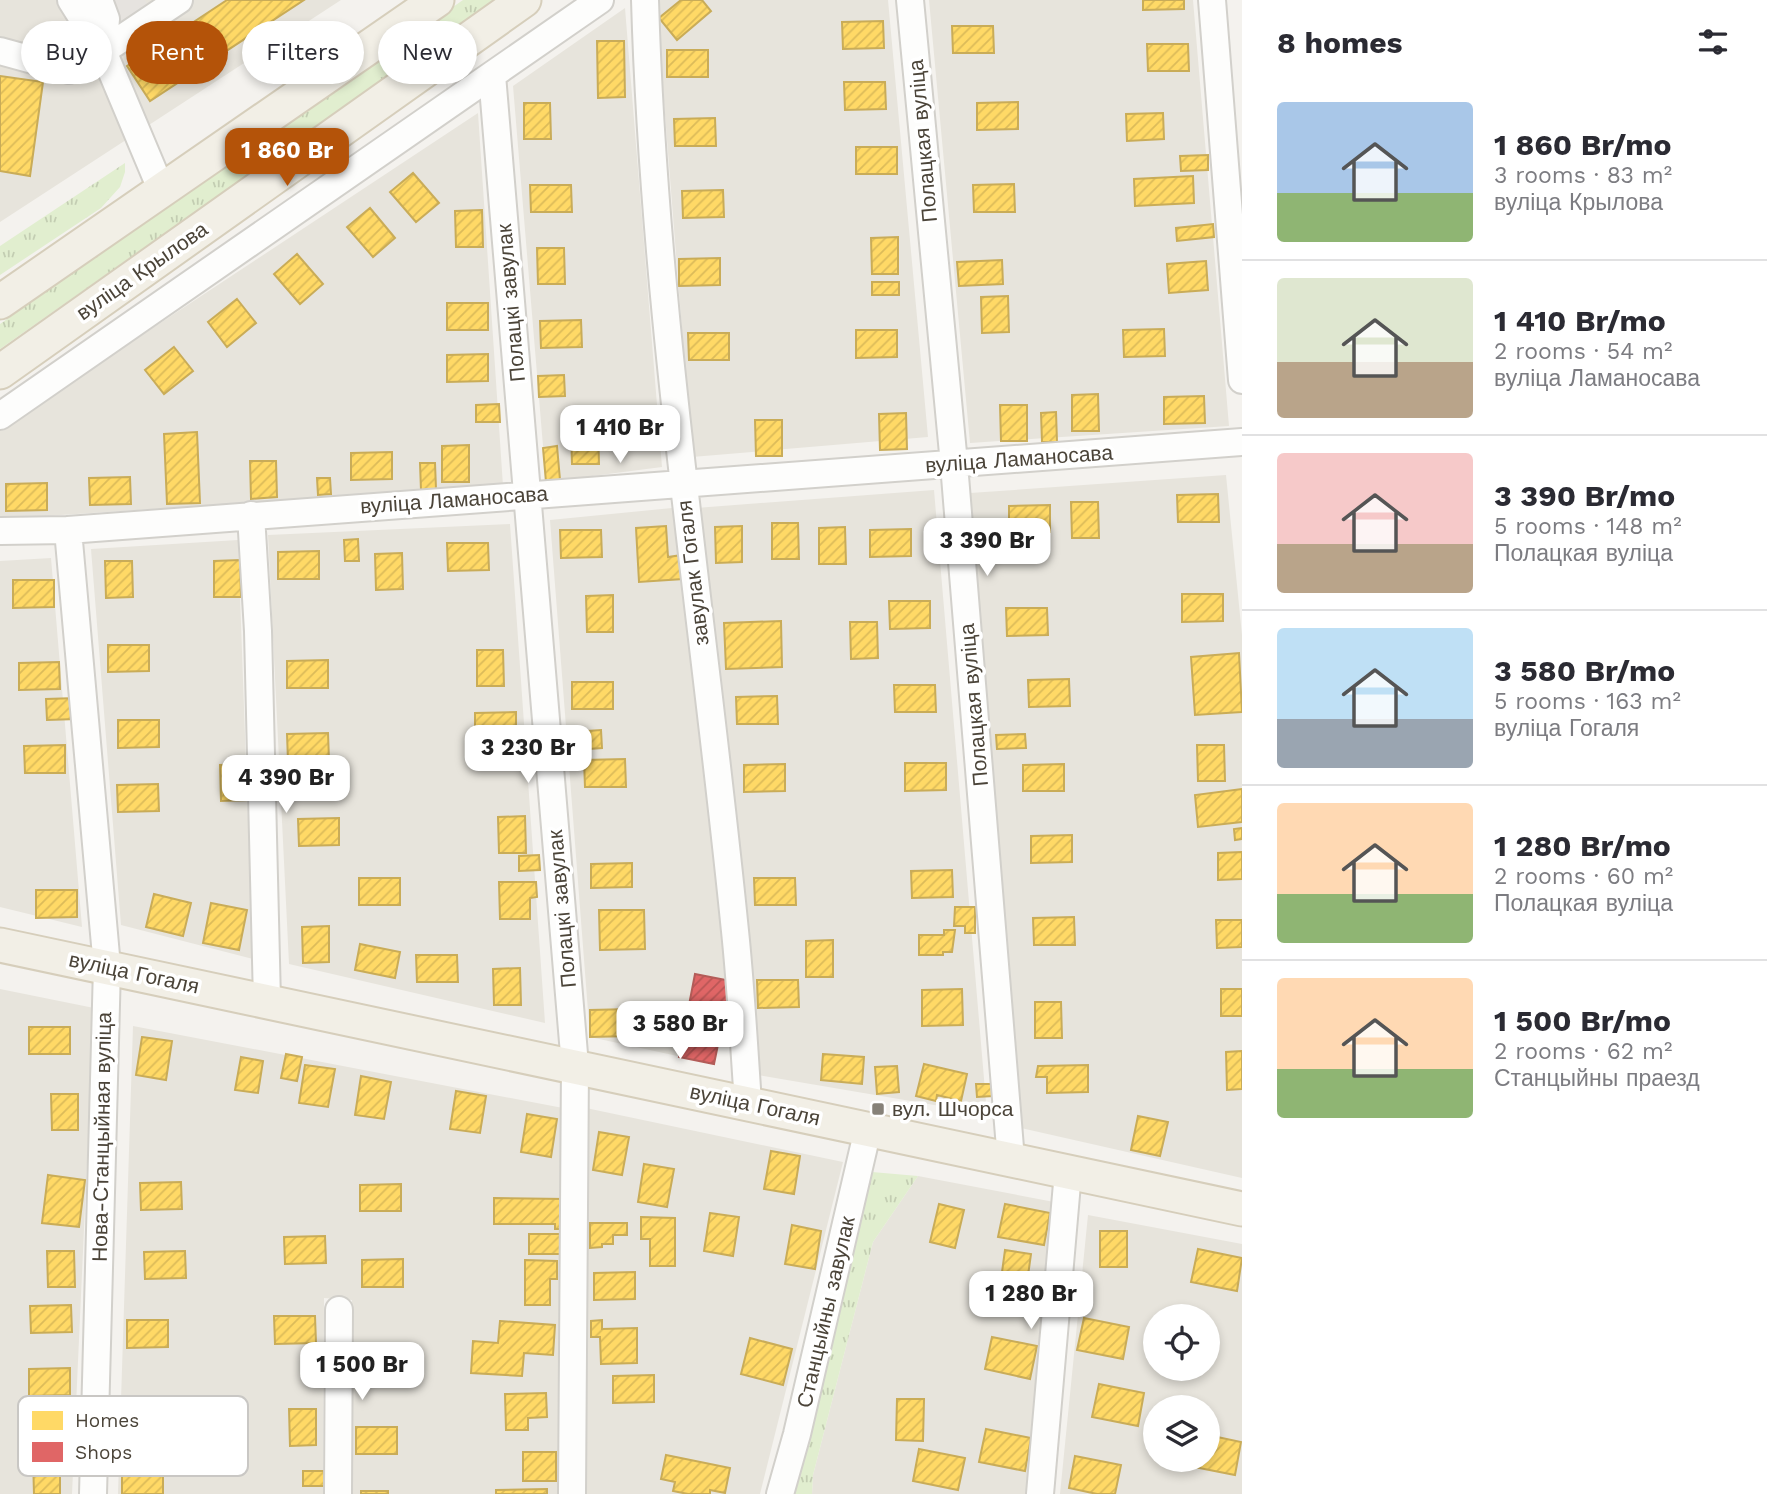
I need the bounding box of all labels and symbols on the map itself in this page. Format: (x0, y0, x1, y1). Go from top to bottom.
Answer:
street label: Полацкая вуліца (903, 58, 942, 224)
pin: 1 860 Br (215, 128, 359, 188)
street label: вуліца Крылова (71, 216, 212, 325)
street label: Полацкі завулак (491, 222, 530, 383)
pin: 1 410 Br (548, 406, 692, 465)
street label: вуліца Ламаносава (924, 439, 1114, 478)
street label: вуліца Ламаносава (359, 480, 549, 519)
street label: завулак Гогаля (671, 499, 714, 647)
pin: 3 390 Br (915, 518, 1059, 578)
street label: Полацкая вуліца (954, 622, 993, 788)
pin: 3 230 Br (456, 726, 600, 785)
pin: 4 390 Br (214, 756, 358, 815)
street label: Полацкі завулак (542, 828, 581, 989)
street label: вуліца Гогаля (67, 946, 202, 999)
pin: 3 580 Br (608, 1002, 752, 1061)
street label: Нова-Станцыйная вуліца (87, 1011, 116, 1262)
street label: вуліца Гогаля (688, 1078, 823, 1131)
place label: вул. Шчорса (892, 1096, 1014, 1121)
marker: вул. Шчорса (870, 1101, 886, 1117)
street label: Станцыйны завулак (791, 1213, 860, 1410)
pin: 1 280 Br (959, 1272, 1103, 1331)
pin: 1 500 Br (290, 1342, 434, 1402)
legend (18, 1396, 248, 1476)
text: Homes (75, 1409, 139, 1432)
text: Shops (75, 1441, 132, 1464)

